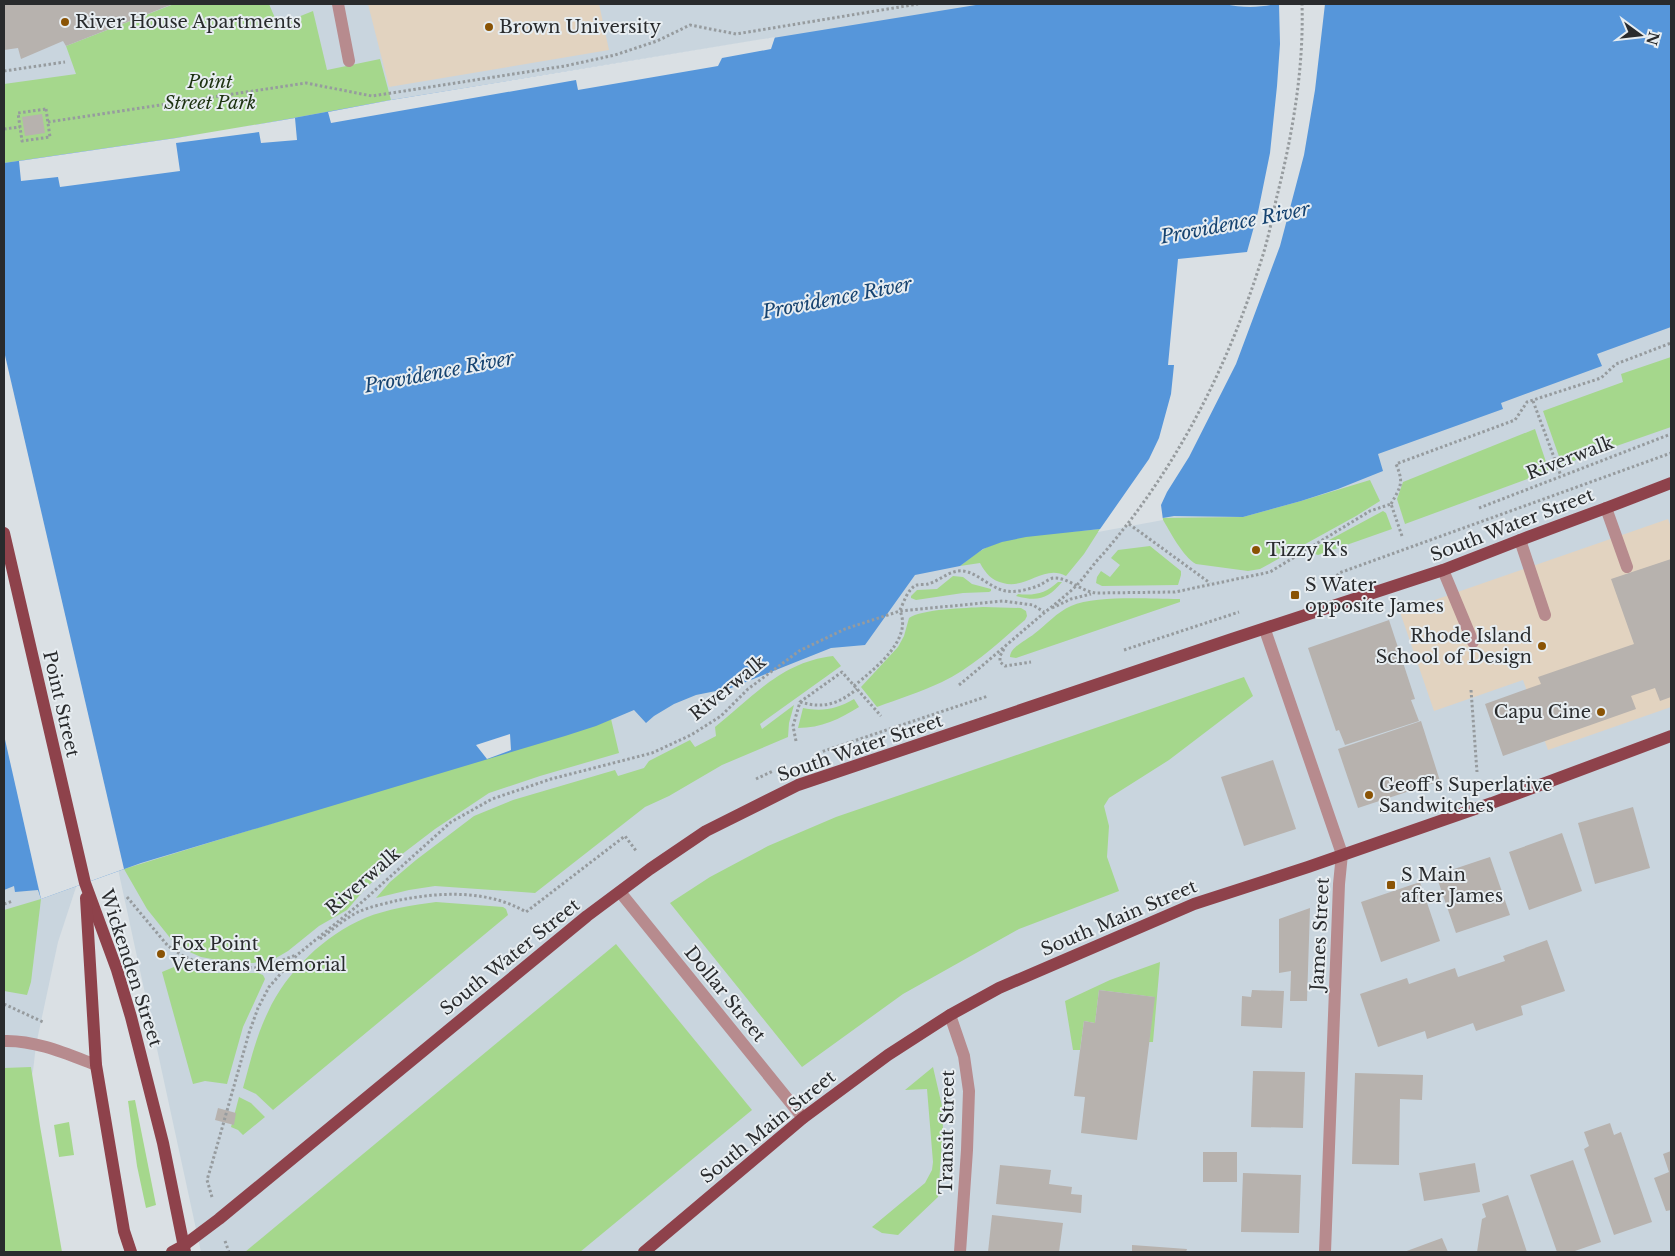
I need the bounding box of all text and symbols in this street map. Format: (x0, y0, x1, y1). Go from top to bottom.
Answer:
north arrow (1615, 10, 1665, 60)
place label: River House Apartments (75, 11, 301, 33)
marker: River House Apartments (59, 16, 71, 28)
place label: Brown University (499, 16, 661, 38)
marker: Brown University (483, 21, 495, 33)
text: N (1642, 30, 1663, 47)
park label: Point Street Park (164, 71, 256, 114)
water label: Providence River (1157, 197, 1313, 249)
water label: Providence River (759, 272, 915, 324)
water label: Providence River (361, 346, 517, 398)
street label: Riverwalk (1523, 431, 1617, 485)
street label: South Water Street (1427, 484, 1597, 566)
place label: Tizzy K's (1266, 539, 1348, 561)
marker: Tizzy K's (1250, 544, 1262, 556)
place label: S Water opposite James (1305, 574, 1444, 617)
marker: S Water opposite James (1289, 589, 1301, 601)
place label: Rhode Island School of Design (1376, 625, 1532, 668)
marker: Rhode Island School of Design (1536, 640, 1548, 652)
street label: Point Street (38, 649, 84, 759)
street label: Riverwalk (685, 651, 771, 725)
place label: Capu Cine (1494, 701, 1591, 723)
marker: Capu Cine (1595, 706, 1607, 718)
street label: South Water Street (775, 709, 946, 787)
place label: Geoff's Superlative Sandwitches (1379, 774, 1552, 817)
marker: Geoff's Superlative Sandwitches (1363, 789, 1375, 801)
street label: Riverwalk (321, 843, 405, 919)
place label: S Main after James (1401, 864, 1503, 907)
street label: South Main Street (1038, 875, 1200, 961)
street label: James Street (1306, 877, 1334, 993)
marker: S Main after James (1385, 879, 1397, 891)
street label: Wickenden Street (95, 886, 167, 1050)
street label: South Water Street (436, 894, 584, 1020)
place label: Fox Point Veterans Memorial (170, 933, 347, 976)
street label: Dollar Street (680, 942, 770, 1046)
marker: Fox Point Veterans Memorial (155, 948, 167, 960)
street label: South Main Street (696, 1066, 840, 1188)
street label: Transit Street (935, 1069, 959, 1194)

